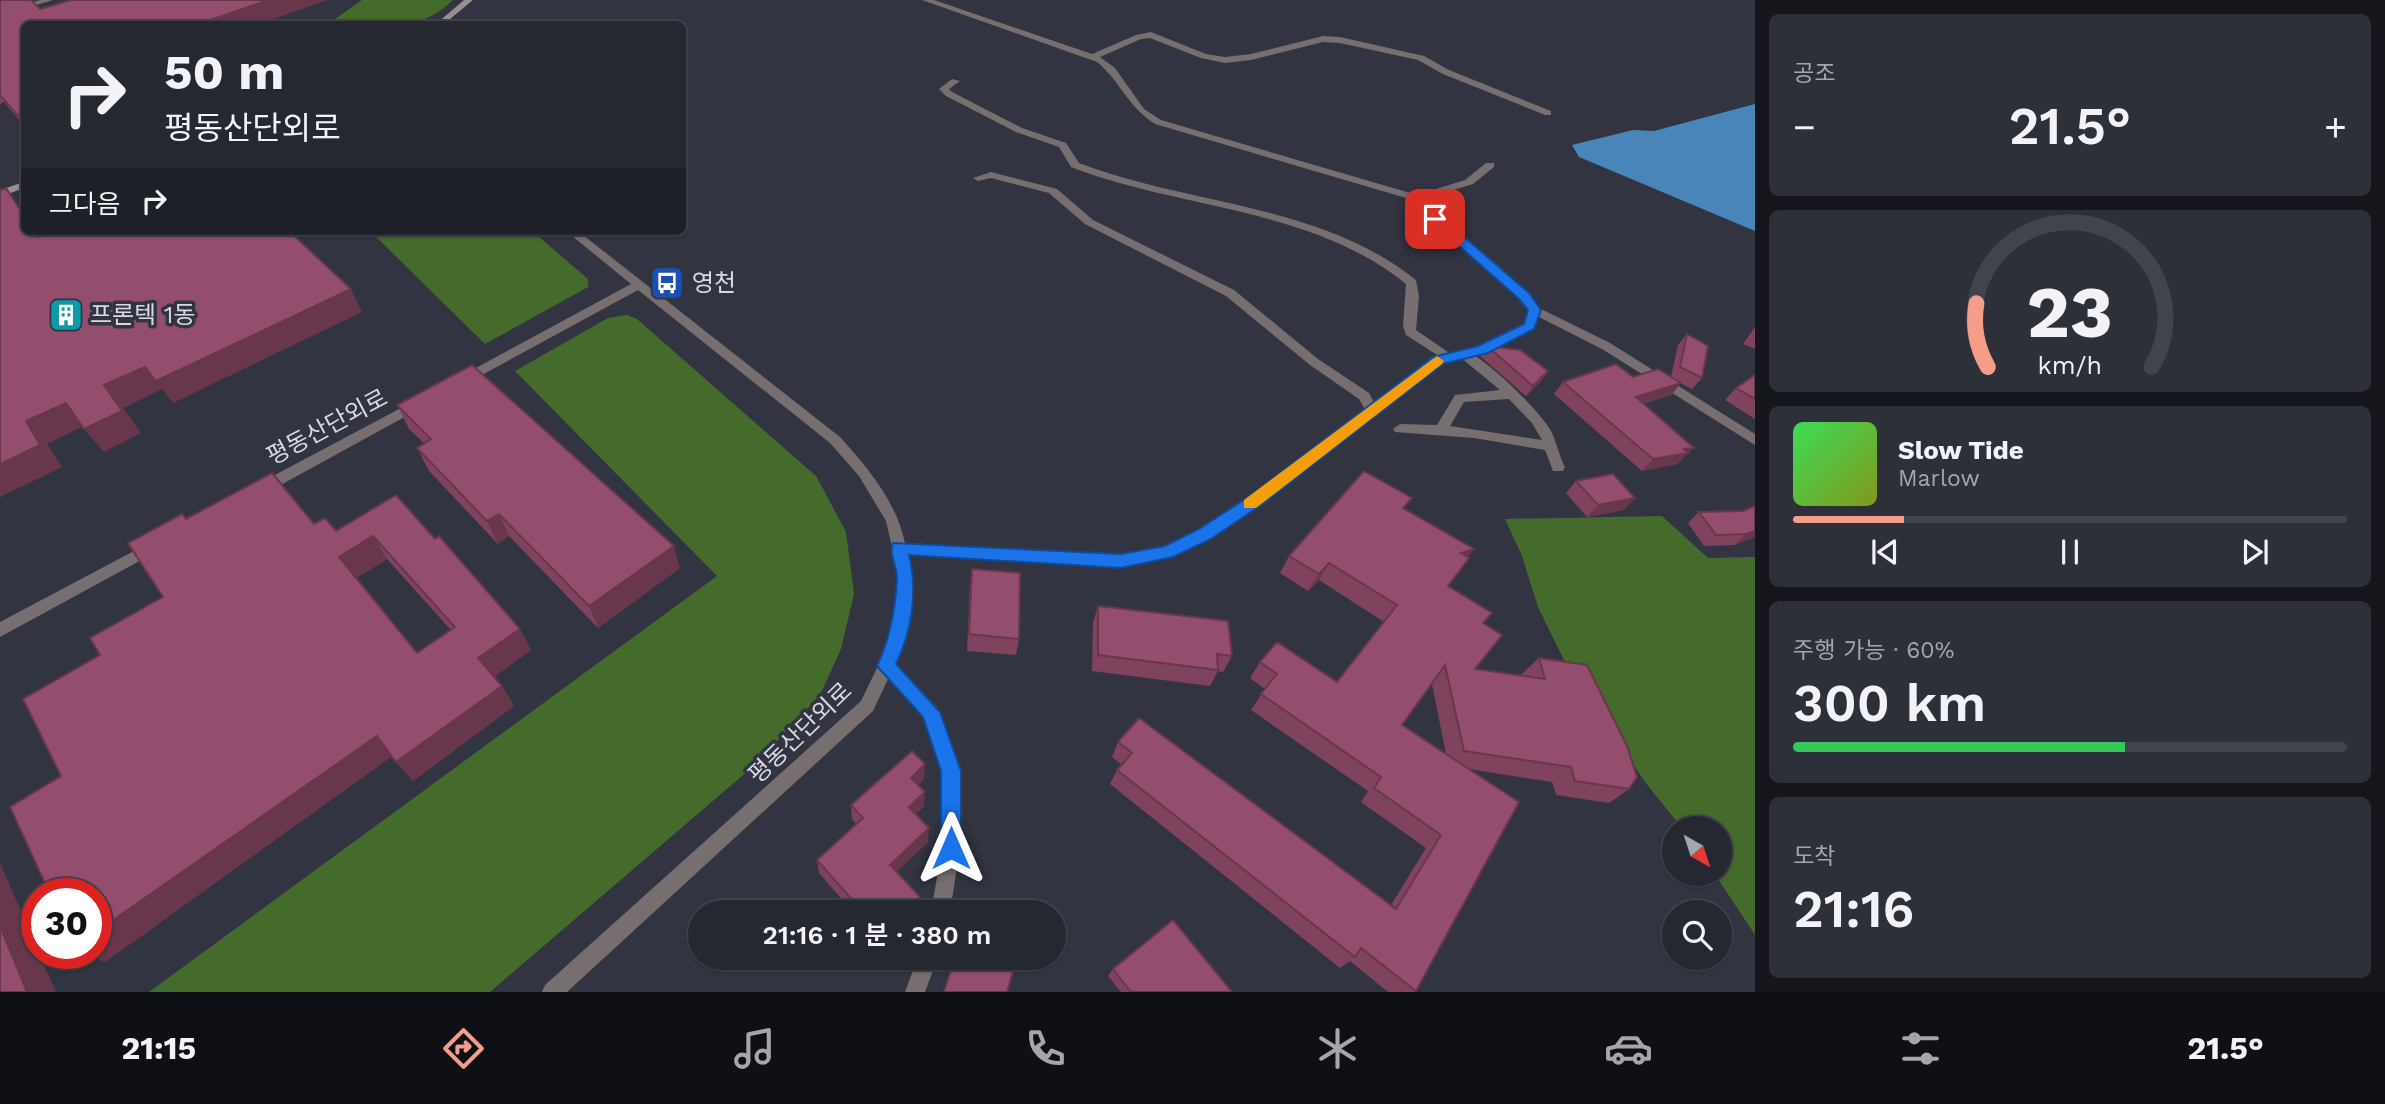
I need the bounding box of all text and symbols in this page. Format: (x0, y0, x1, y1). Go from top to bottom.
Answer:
text: 50 m (164, 43, 284, 101)
icon: right (49, 49, 140, 140)
text: 공조 (1793, 60, 1835, 87)
text: 21.5° (2009, 96, 2131, 157)
text: − (1793, 105, 1816, 149)
text: + (2324, 105, 2347, 149)
text: 평동산단외로 (164, 109, 341, 147)
icon: right (135, 182, 173, 220)
text: 그다음 (49, 189, 121, 219)
pin (1405, 189, 1465, 249)
icon: arrive (1416, 200, 1454, 238)
bus stop icon: 영천 (648, 264, 686, 302)
place label: 영천 (692, 269, 736, 297)
text: 23 (2027, 269, 2113, 355)
building icon: 프론텍 1동 (47, 296, 85, 334)
place label: 프론텍 1동 (90, 301, 195, 329)
text: km/h (2038, 350, 2102, 379)
street label: 평동산단외로 (262, 384, 392, 470)
text: Slow Tide (1898, 435, 2024, 465)
text: Marlow (1898, 465, 1980, 492)
icon: previous (1866, 533, 1904, 571)
icon: pause (2051, 533, 2089, 571)
icon: next (2236, 533, 2274, 571)
text: 주행 가능 · 60% (1793, 637, 1954, 664)
text: 300 km (1793, 673, 1986, 734)
street label: 평동산단외로 (743, 677, 857, 789)
position arrow (914, 811, 988, 885)
north arrow (1662, 816, 1732, 886)
map controls (1662, 816, 1732, 970)
text: 도착 (1793, 843, 1835, 870)
speed limit sign: 30 (21, 878, 112, 969)
text: 21:16 (1793, 879, 1914, 940)
button: search (1662, 900, 1732, 970)
text: 21:16 · 1 분 · 380 m (763, 920, 991, 950)
icon: directions (439, 1024, 488, 1073)
icon: music (730, 1024, 779, 1073)
icon: phone (1021, 1024, 1070, 1073)
icon: climate (1313, 1024, 1362, 1073)
icon: car (1604, 1024, 1653, 1073)
icon: filters (1896, 1024, 1945, 1073)
text: 21:15 (121, 1029, 196, 1067)
text: 21.5° (2187, 1029, 2264, 1067)

